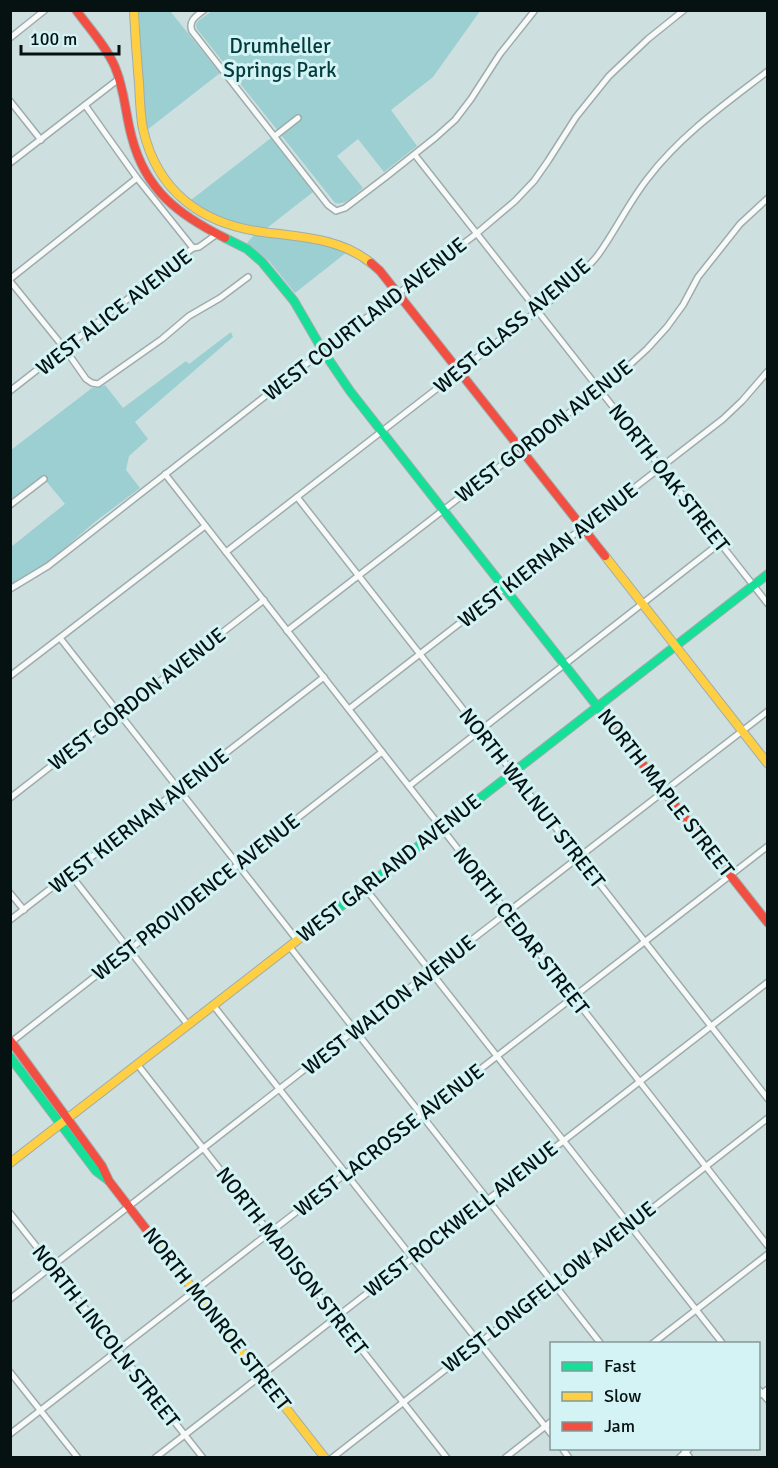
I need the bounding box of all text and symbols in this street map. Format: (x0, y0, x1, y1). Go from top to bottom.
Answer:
scale bar (21, 18, 118, 56)
text: 100 m (30, 28, 77, 50)
park label: Drumheller Springs Park (223, 33, 337, 83)
street label: WEST COURTLAND AVENUE (258, 232, 472, 406)
street label: WEST ALICE AVENUE (31, 243, 197, 381)
street label: WEST GLASS AVENUE (428, 253, 596, 399)
street label: WEST GORDON AVENUE (450, 354, 638, 508)
street label: NORTH OAK STREET (603, 399, 735, 558)
street label: WEST KIERNAN AVENUE (453, 477, 643, 633)
street label: WEST GORDON AVENUE (43, 622, 231, 776)
street label: NORTH WALNUT STREET (453, 703, 611, 894)
street label: NORTH MAPLE STREET (592, 704, 740, 883)
street label: WEST KIERNAN AVENUE (44, 743, 234, 899)
street label: WEST GARLAND AVENUE (292, 788, 486, 948)
street label: WEST PROVIDENCE AVENUE (87, 808, 305, 986)
street label: NORTH CEDAR STREET (447, 842, 595, 1021)
street label: WEST WALTON AVENUE (297, 929, 481, 1081)
street label: WEST LACROSSE AVENUE (289, 1058, 489, 1222)
street label: WEST ROCKWELL AVENUE (359, 1135, 563, 1303)
street label: NORTH MADISON STREET (210, 1162, 374, 1361)
street label: WEST LONGFELLOW AVENUE (437, 1196, 661, 1378)
street label: NORTH MONROE STREET (137, 1222, 297, 1416)
street label: NORTH LINCOLN STREET (27, 1239, 186, 1433)
legend (550, 1342, 760, 1450)
text: Fast (604, 1355, 636, 1377)
text: Slow (604, 1385, 641, 1407)
text: Jam (604, 1415, 635, 1437)

